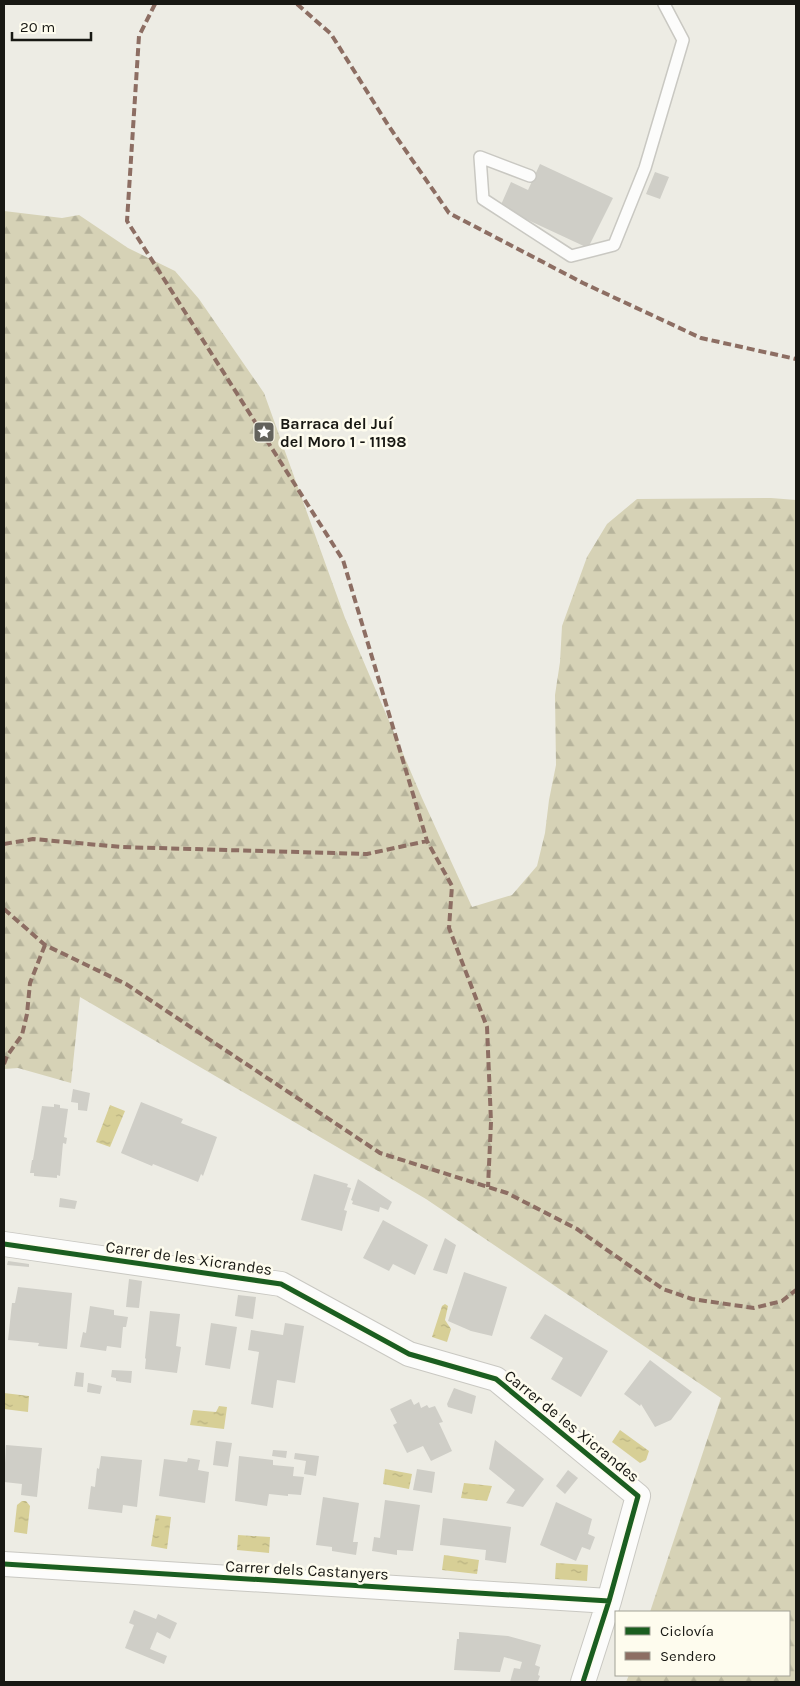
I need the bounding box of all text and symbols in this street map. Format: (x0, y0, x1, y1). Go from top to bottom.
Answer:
scale bar (12, 10, 91, 42)
text: 20 m (20, 18, 55, 36)
place label: Barraca del Juí del Moro 1 - 11198 (280, 414, 407, 451)
place icon: Barraca del Juí del Moro 1 - 11198 (252, 420, 276, 444)
street label: Carrer de les Xicrandes (104, 1237, 274, 1279)
street label: Carrer de les Xicrandes (501, 1366, 643, 1486)
street label: Carrer dels Castanyers (225, 1556, 389, 1584)
legend (615, 1611, 790, 1676)
text: Ciclovía (660, 1622, 714, 1640)
text: Sendero (660, 1647, 716, 1665)

